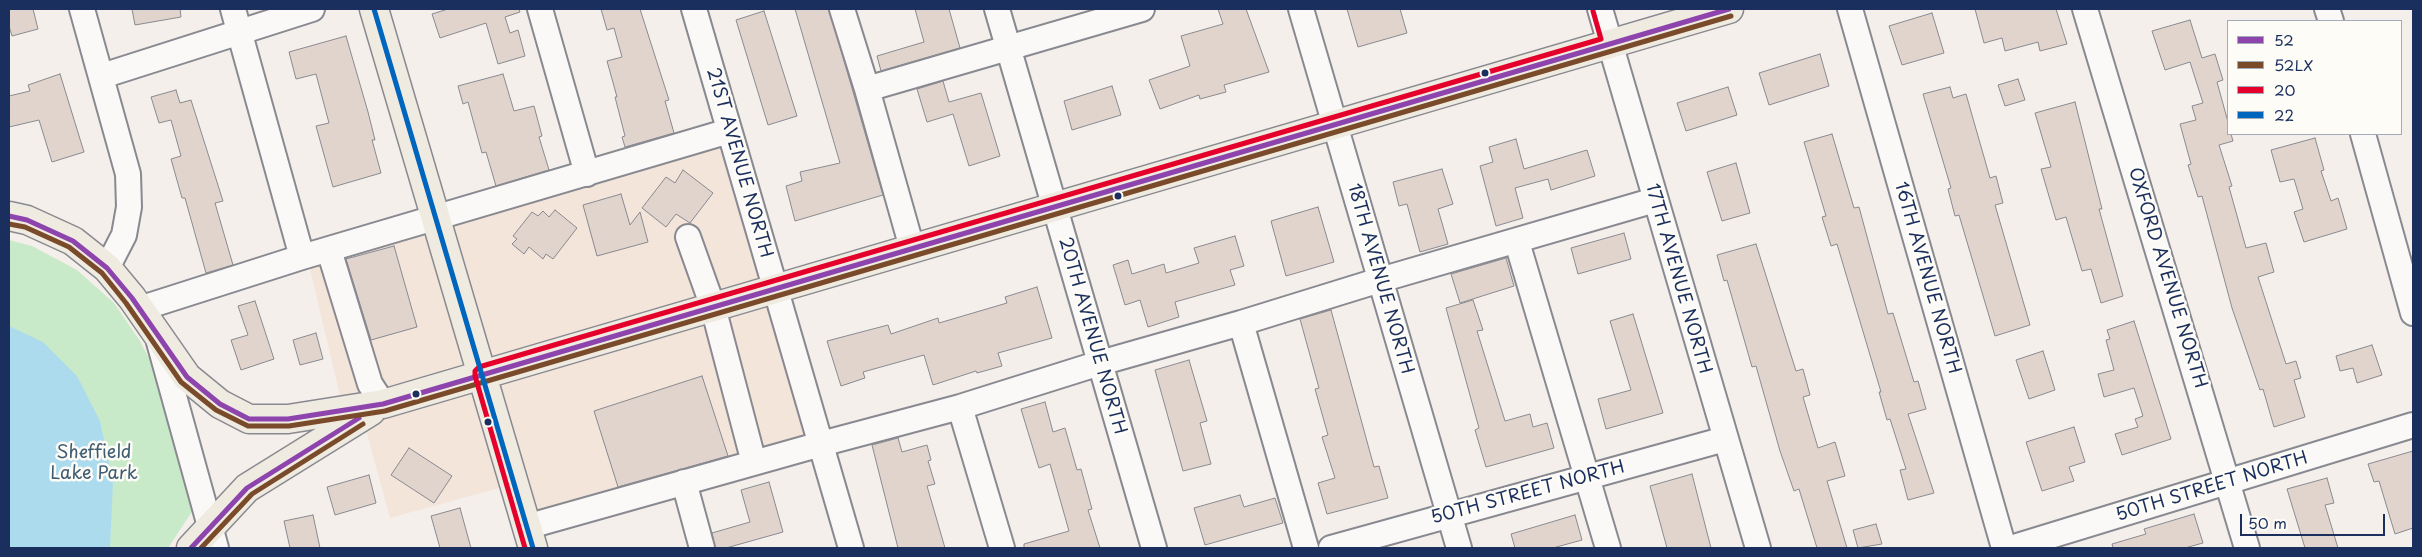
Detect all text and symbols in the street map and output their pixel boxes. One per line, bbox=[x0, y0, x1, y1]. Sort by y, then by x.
legend bbox=[2227, 20, 2402, 135]
text: 52 bbox=[2274, 28, 2294, 51]
text: 52LX bbox=[2274, 53, 2313, 76]
street label: 21ST AVENUE NORTH bbox=[701, 65, 777, 261]
unlabelled marker bbox=[1480, 68, 1490, 78]
text: 20 bbox=[2274, 78, 2295, 101]
text: 22 bbox=[2274, 103, 2294, 126]
street label: OXFORD AVENUE NORTH bbox=[2123, 165, 2211, 391]
street label: 16TH AVENUE NORTH bbox=[1889, 180, 1965, 376]
street label: 18TH AVENUE NORTH bbox=[1342, 181, 1418, 377]
street label: 17TH AVENUE NORTH bbox=[1641, 181, 1715, 377]
unlabelled marker bbox=[1113, 191, 1123, 201]
street label: 20TH AVENUE NORTH bbox=[1054, 235, 1130, 437]
unlabelled marker bbox=[411, 389, 421, 399]
unlabelled marker bbox=[483, 417, 493, 427]
park label: Sheffield Lake Park bbox=[50, 442, 138, 484]
street label: 50TH STREET NORTH bbox=[2113, 447, 2311, 527]
street label: 50TH STREET NORTH bbox=[1429, 457, 1627, 529]
scale bar bbox=[2242, 504, 2387, 536]
text: 50 m bbox=[2248, 511, 2287, 534]

